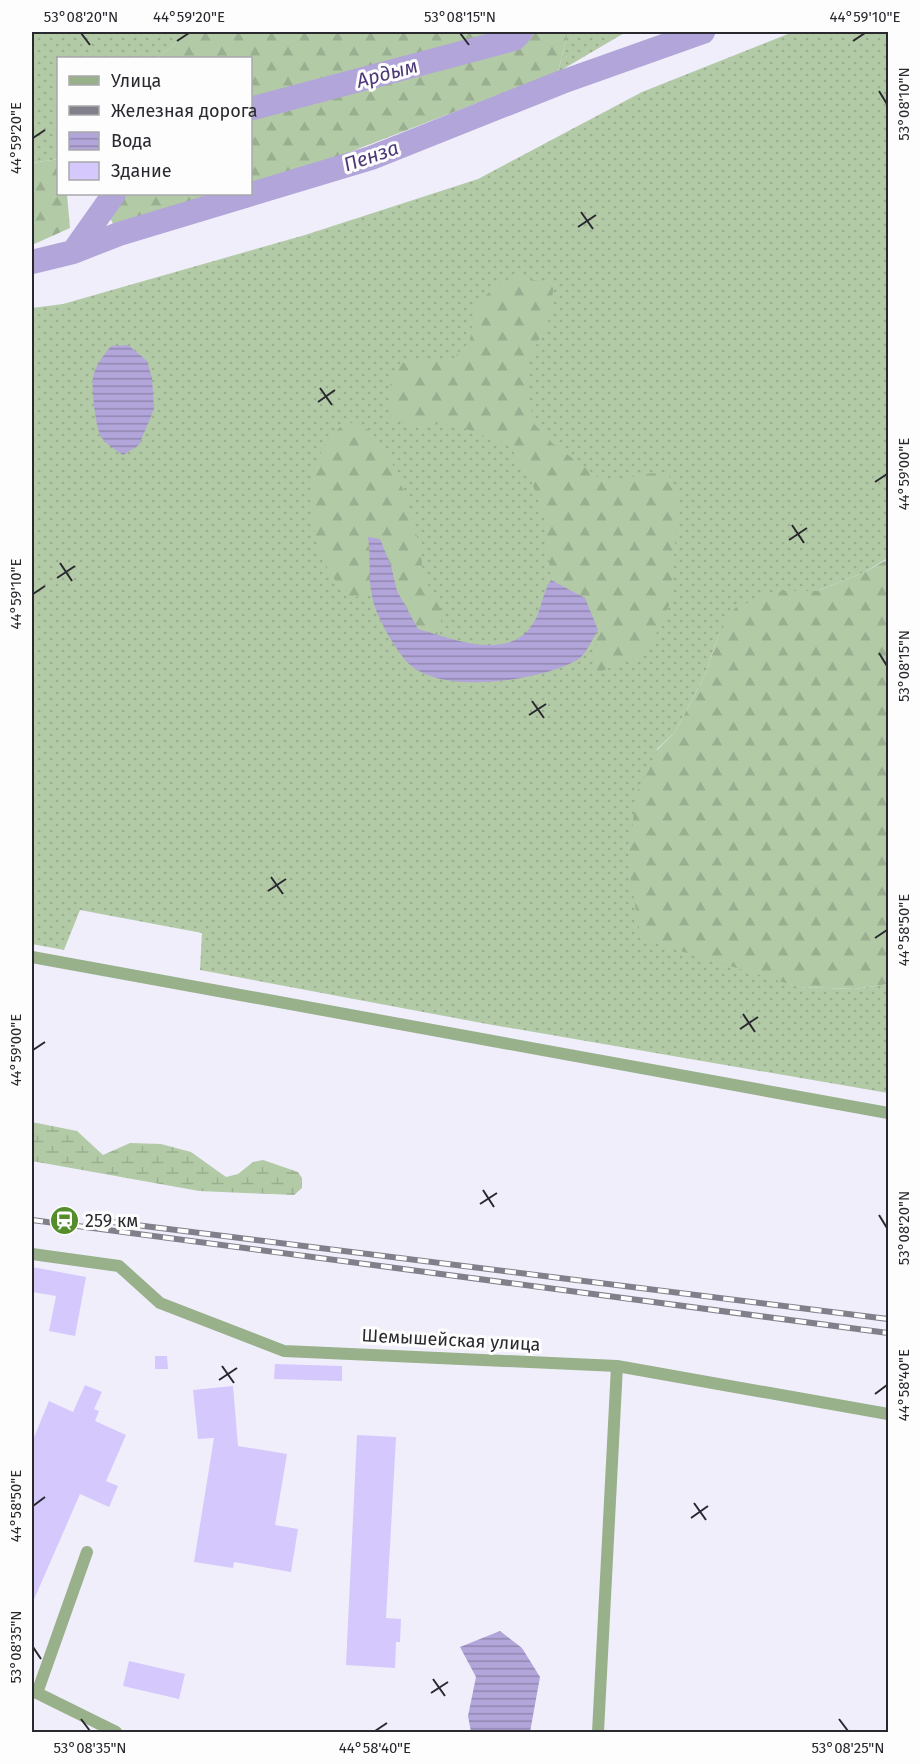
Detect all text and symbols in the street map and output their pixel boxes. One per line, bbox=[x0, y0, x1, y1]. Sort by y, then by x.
text: 53°08'20"N bbox=[44, 8, 118, 26]
text: 44°59'20"E bbox=[153, 8, 225, 26]
text: 53°08'15"N bbox=[424, 8, 496, 26]
text: 44°59'10"E bbox=[830, 8, 900, 26]
water label: Ардым bbox=[353, 53, 420, 93]
legend bbox=[57, 57, 252, 195]
text: 53°08'10"N bbox=[895, 67, 913, 141]
text: Улица bbox=[111, 70, 161, 92]
text: Железная дорога bbox=[111, 100, 258, 122]
text: 44°59'20"E bbox=[7, 102, 25, 174]
text: Вода bbox=[111, 130, 152, 152]
water label: Пенза bbox=[340, 135, 402, 177]
text: Здание bbox=[111, 160, 172, 182]
text: 44°59'00"E bbox=[895, 438, 913, 510]
text: 44°59'10"E bbox=[7, 559, 25, 629]
text: 53°08'15"N bbox=[895, 630, 913, 702]
text: 44°58'50"E bbox=[895, 894, 913, 966]
text: 44°59'00"E bbox=[7, 1014, 25, 1086]
text: 53°08'20"N bbox=[895, 1191, 913, 1265]
station icon: 259 км bbox=[48, 1205, 80, 1237]
place label: 259 км bbox=[85, 1210, 138, 1232]
street label: Шемышейская улица bbox=[361, 1324, 541, 1356]
text: 44°58'40"E bbox=[895, 1349, 913, 1421]
text: 44°58'50"E bbox=[7, 1470, 25, 1542]
text: 53°08'35"N bbox=[7, 1610, 25, 1684]
text: 53°08'35"N bbox=[53, 1739, 127, 1757]
text: 44°58'40"E bbox=[339, 1739, 411, 1757]
text: 53°08'25"N bbox=[811, 1739, 885, 1757]

